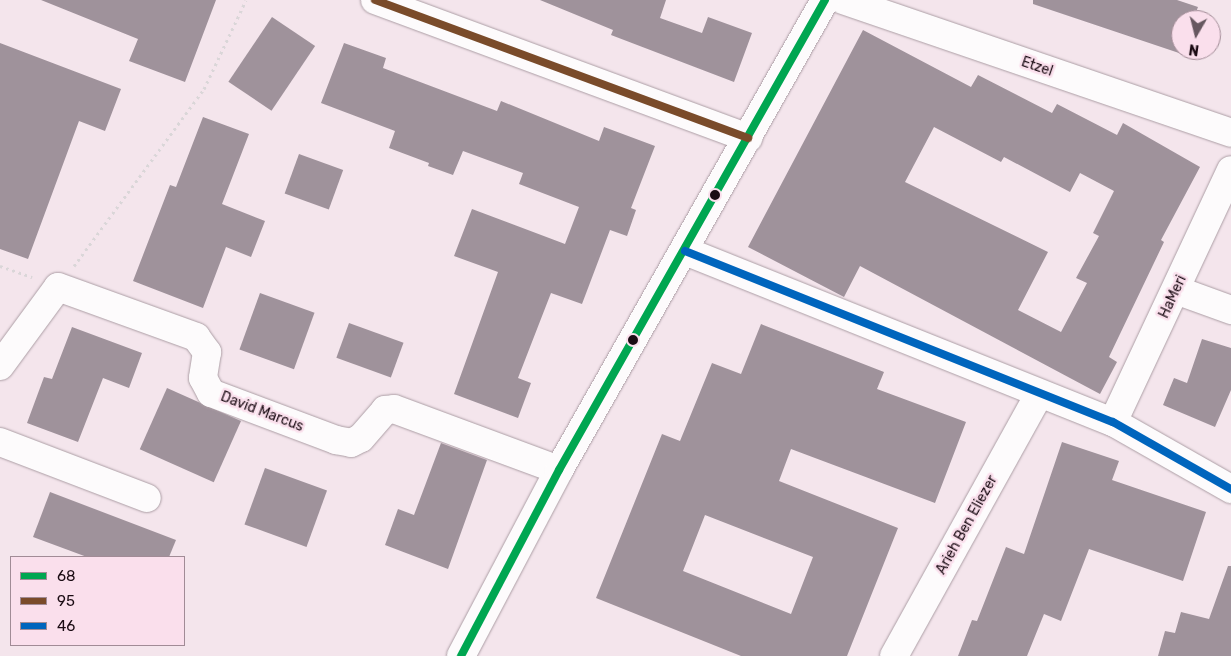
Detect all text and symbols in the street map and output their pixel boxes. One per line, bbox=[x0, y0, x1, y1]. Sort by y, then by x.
north arrow bbox=[1171, 10, 1221, 60]
text: N bbox=[1188, 40, 1200, 58]
street label: Etzel bbox=[1019, 54, 1055, 80]
unlabelled marker bbox=[710, 190, 720, 200]
street label: HaMeri bbox=[1156, 273, 1190, 321]
unlabelled marker bbox=[628, 335, 638, 345]
street label: David Marcus bbox=[218, 388, 306, 436]
street label: Arieh Ben Eliezer bbox=[933, 473, 1001, 577]
legend bbox=[10, 556, 185, 646]
text: 68 bbox=[57, 567, 76, 585]
text: 95 bbox=[57, 592, 75, 610]
text: 46 bbox=[57, 617, 75, 635]

